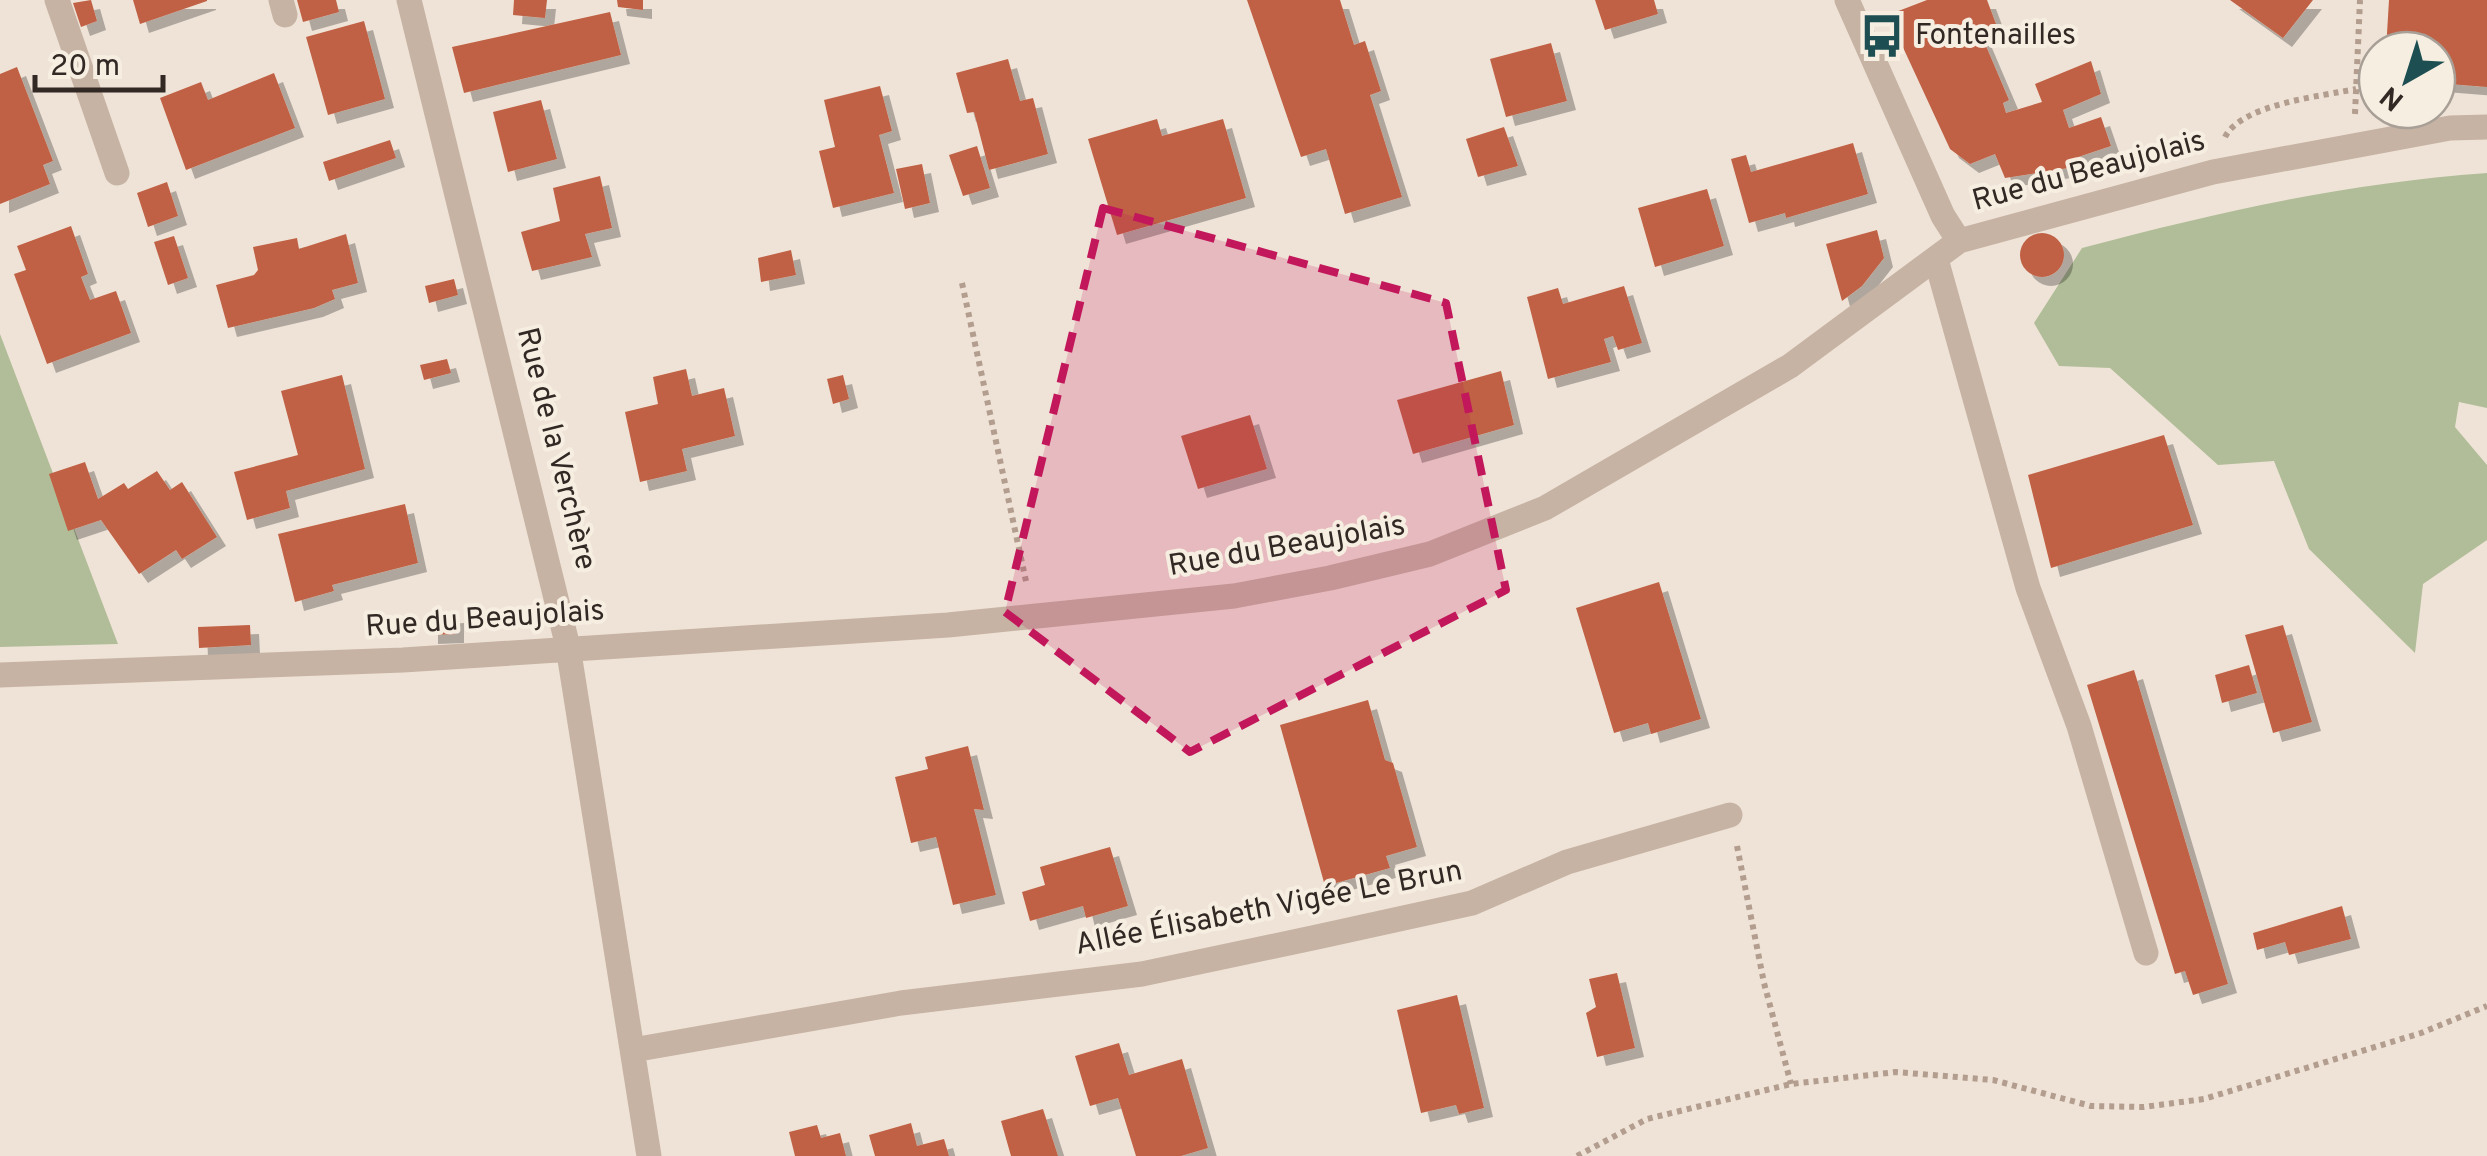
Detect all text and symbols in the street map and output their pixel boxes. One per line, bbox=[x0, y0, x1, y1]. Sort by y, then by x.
bus stop icon: Fontenailles bbox=[1858, 12, 1906, 60]
place label: Fontenailles bbox=[1915, 18, 2076, 55]
scale bar bbox=[35, 30, 162, 92]
north arrow bbox=[2357, 30, 2457, 130]
text: 20 m bbox=[50, 49, 120, 86]
text: N bbox=[2374, 77, 2412, 117]
street label: Rue du Beaujolais bbox=[1968, 123, 2210, 221]
street label: Rue de la Verchère bbox=[507, 324, 603, 574]
street label: Rue du Beaujolais bbox=[1166, 508, 1408, 586]
street label: Rue du Beaujolais bbox=[364, 593, 606, 647]
street label: Allée Élisabeth Vigée Le Brun bbox=[1072, 851, 1466, 965]

